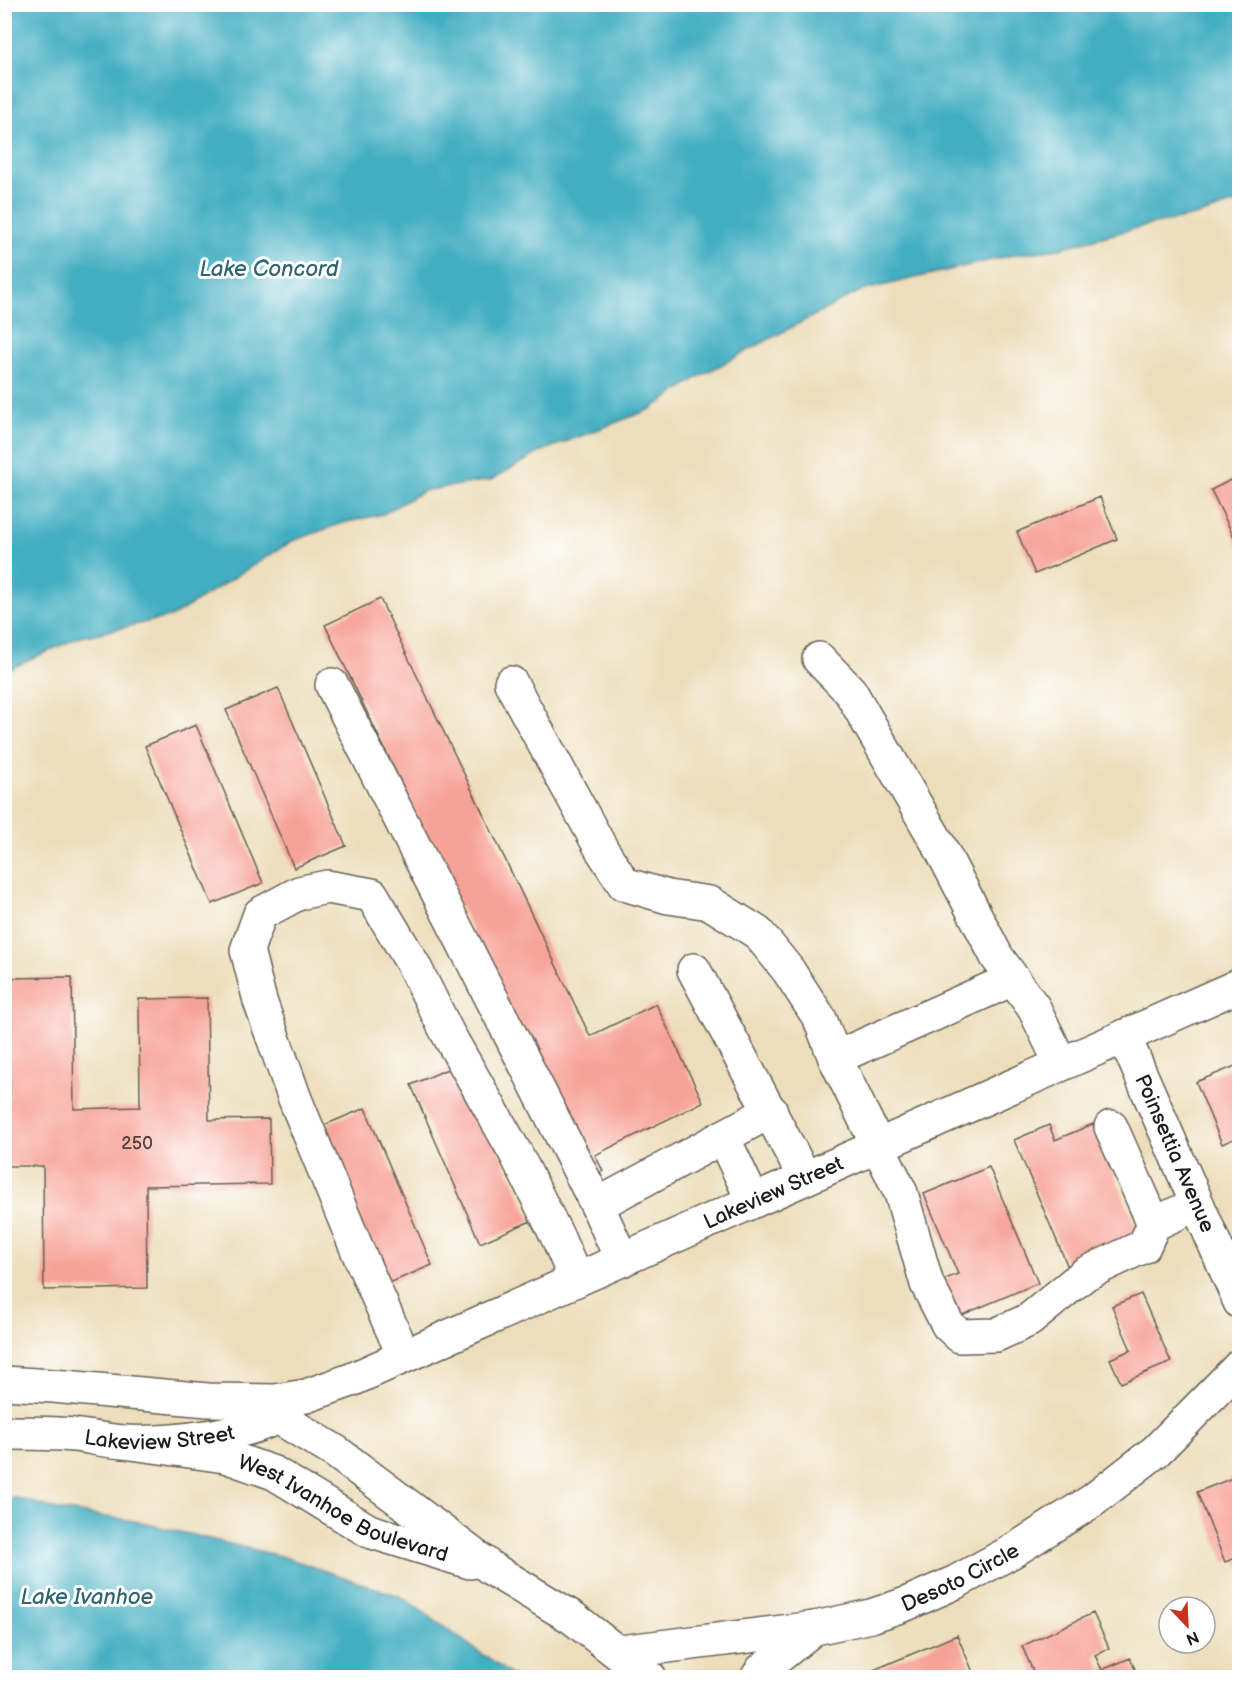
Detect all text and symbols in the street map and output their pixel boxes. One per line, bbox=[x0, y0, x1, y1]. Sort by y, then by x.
water label: Lake Concord bbox=[200, 256, 339, 283]
street label: Poinsettia Avenue bbox=[1130, 1070, 1221, 1236]
house number: 250 bbox=[121, 1133, 153, 1154]
street label: Lakeview Street bbox=[700, 1150, 847, 1234]
street label: Lakeview Street bbox=[83, 1419, 237, 1455]
street label: West Ivanhoe Boulevard bbox=[235, 1449, 451, 1567]
street label: Desoto Circle bbox=[897, 1538, 1024, 1617]
water label: Lake Ivanhoe bbox=[21, 1584, 154, 1611]
north arrow bbox=[1157, 1595, 1217, 1655]
text: N bbox=[1183, 1626, 1202, 1649]

